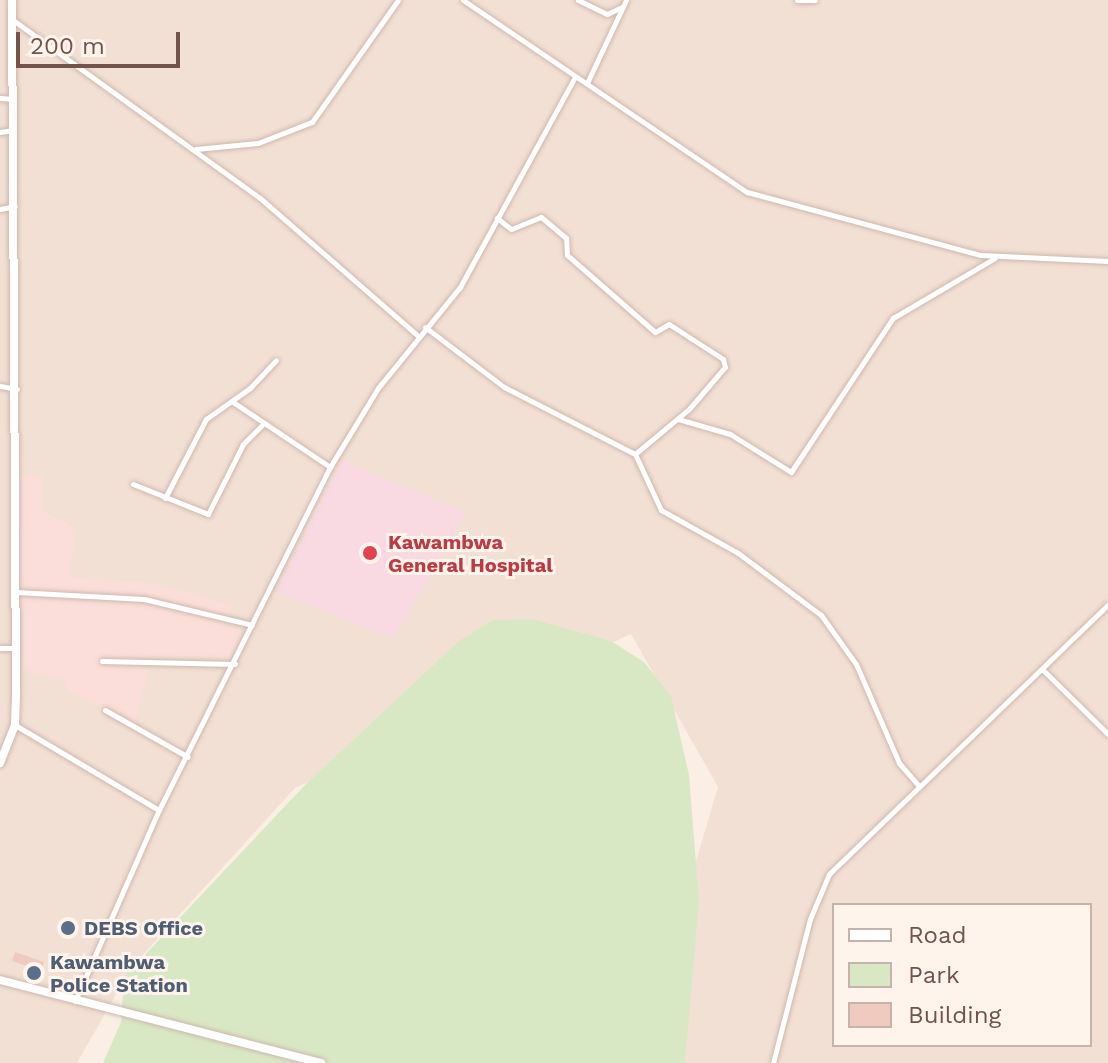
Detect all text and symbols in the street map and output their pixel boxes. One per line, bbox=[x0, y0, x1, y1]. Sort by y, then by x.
scale bar bbox=[20, 16, 184, 66]
text: 200 m bbox=[30, 32, 105, 60]
place label: Kawambwa General Hospital bbox=[388, 530, 553, 577]
marker: Kawambwa General Hospital bbox=[359, 542, 381, 564]
legend bbox=[832, 903, 1092, 1047]
place label: DEBS Office bbox=[84, 916, 203, 940]
marker: DEBS Office bbox=[59, 919, 77, 937]
text: Road bbox=[908, 921, 967, 949]
place label: Kawambwa Police Station bbox=[50, 950, 188, 997]
text: Park bbox=[908, 961, 960, 989]
marker: Kawambwa Police Station bbox=[25, 964, 43, 982]
text: Building bbox=[908, 1001, 1001, 1029]

